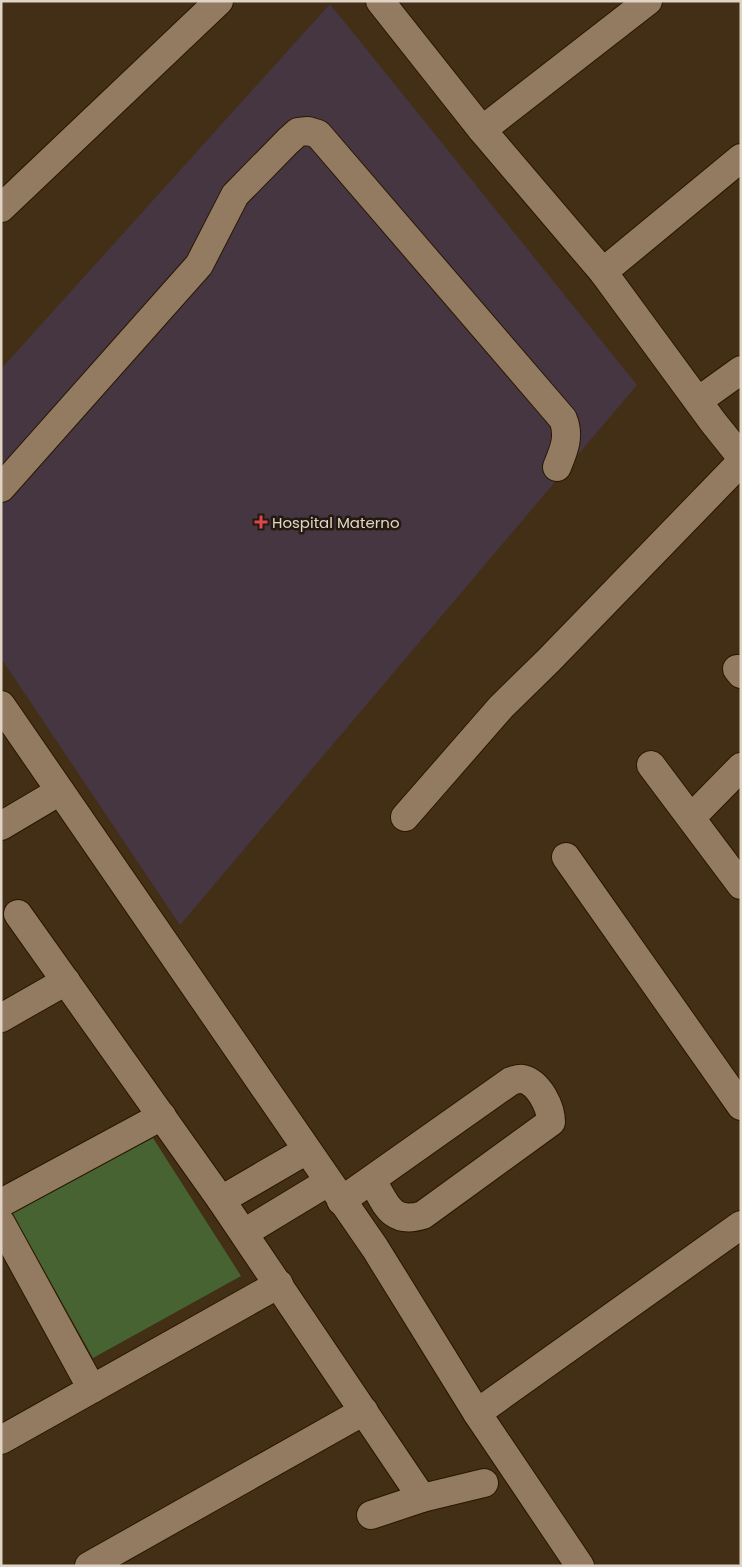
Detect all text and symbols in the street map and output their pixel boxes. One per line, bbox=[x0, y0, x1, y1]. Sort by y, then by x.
place label: Hospital Materno bbox=[272, 512, 400, 533]
marker: Hospital Materno bbox=[254, 515, 268, 529]

